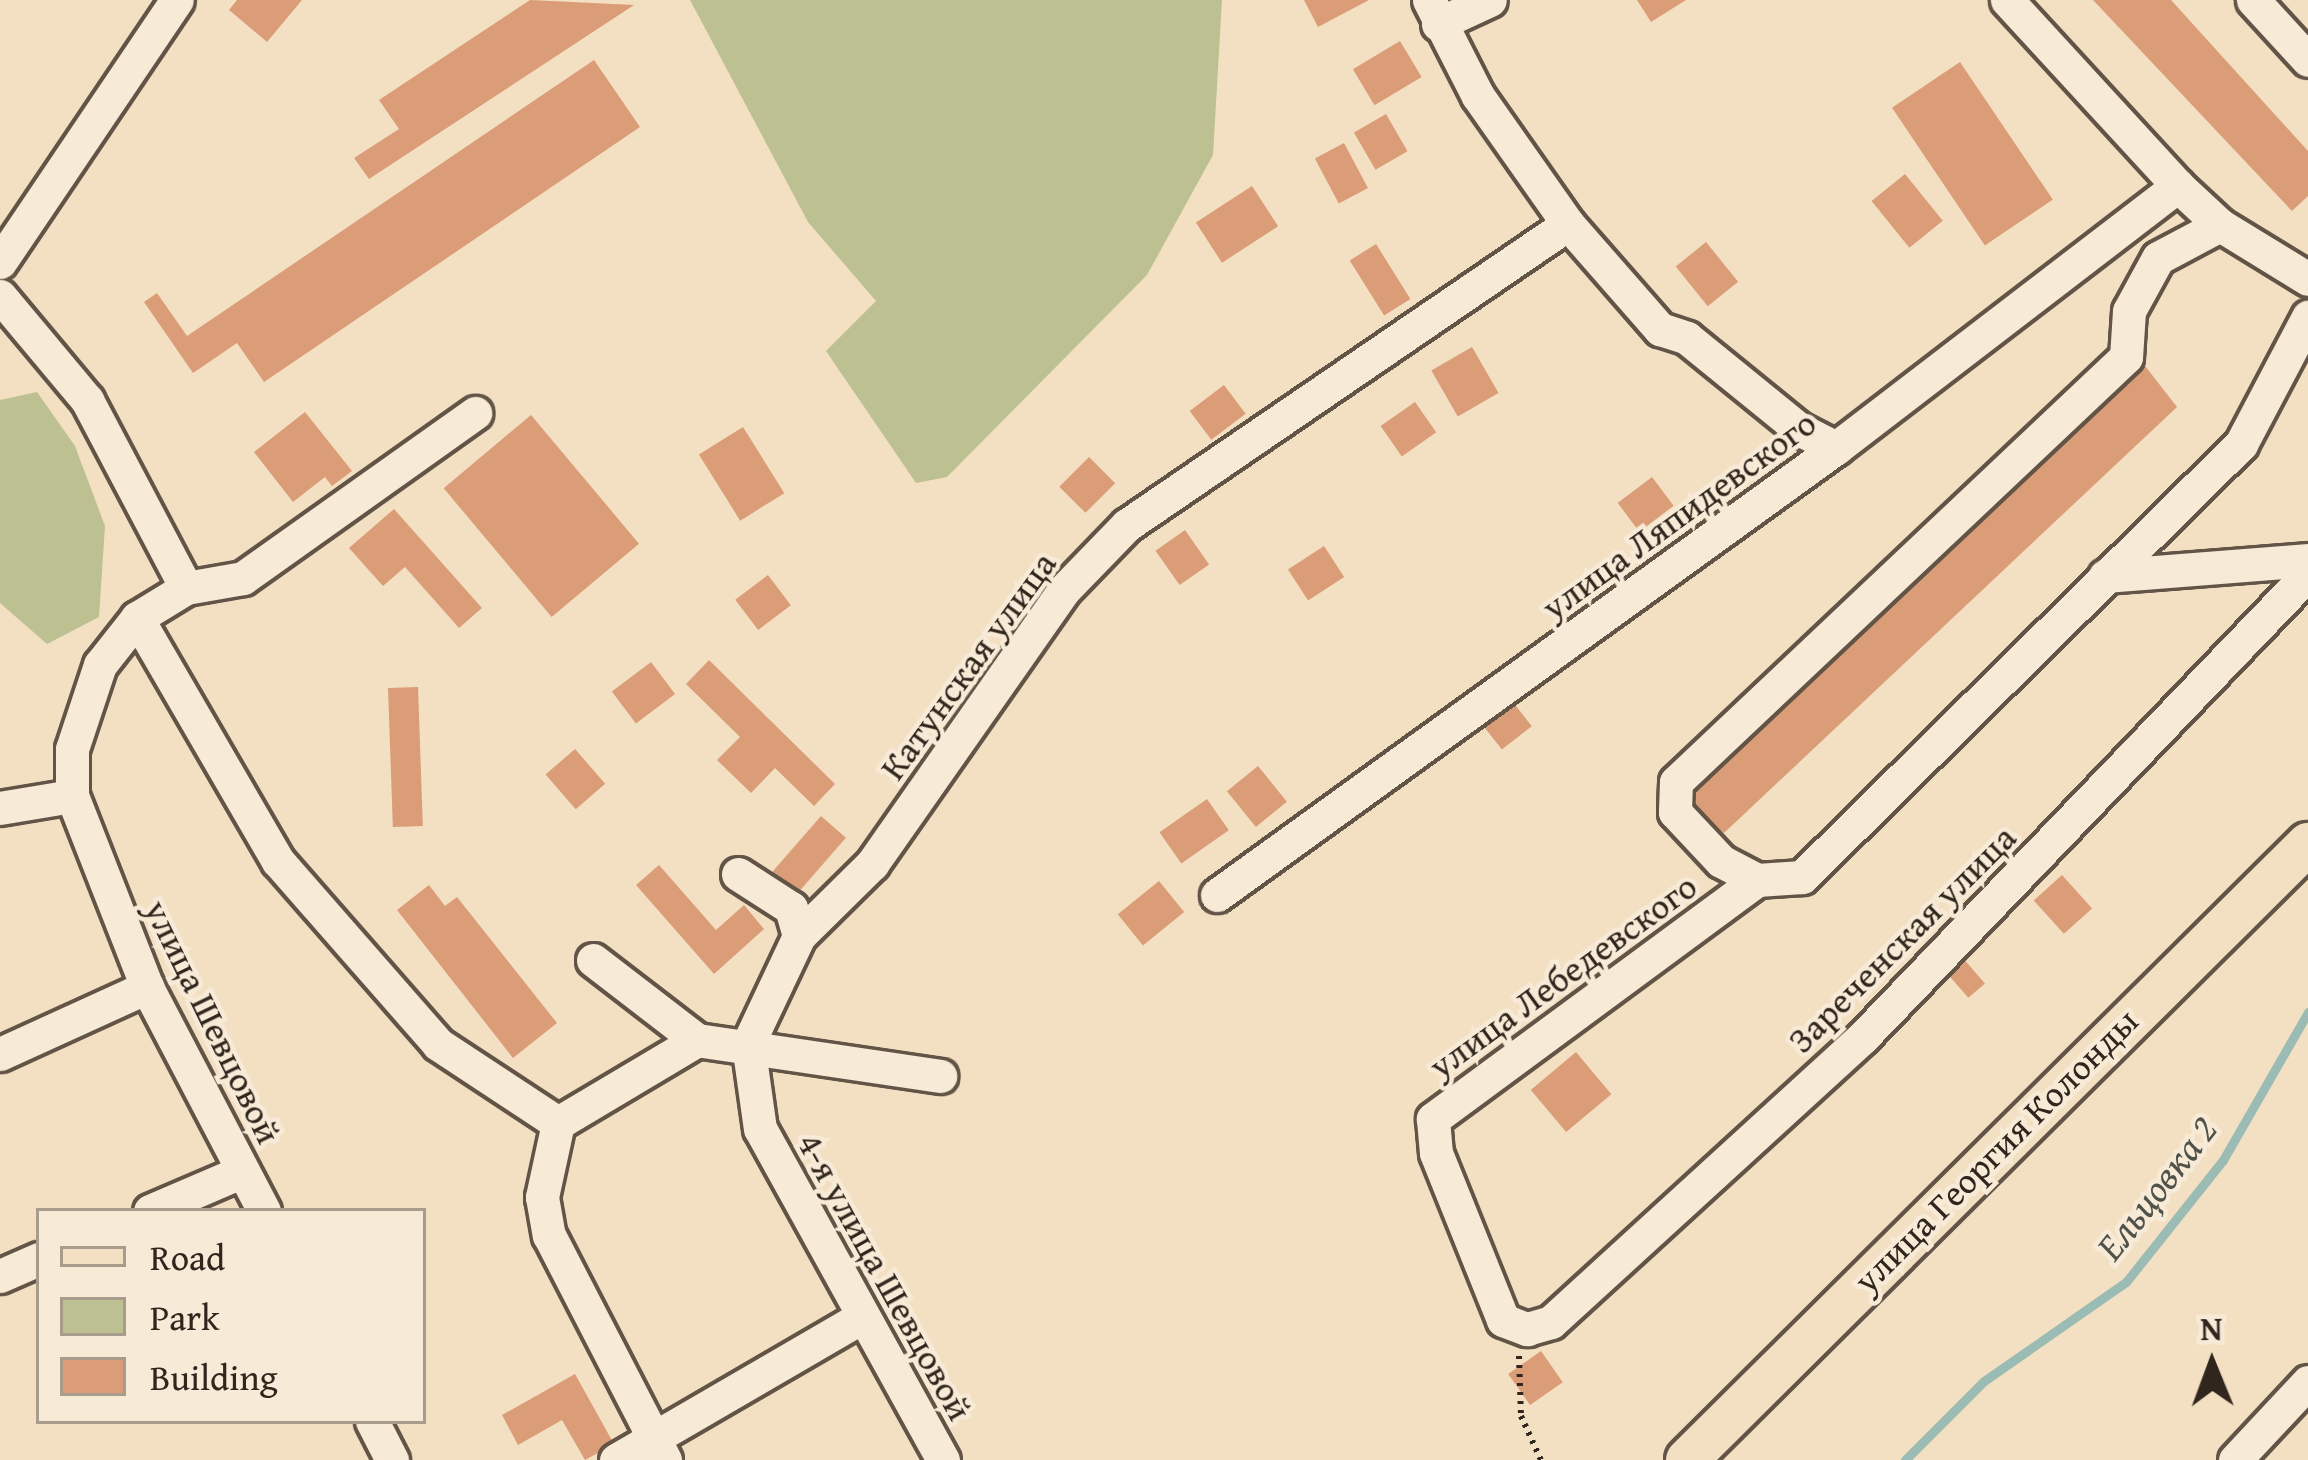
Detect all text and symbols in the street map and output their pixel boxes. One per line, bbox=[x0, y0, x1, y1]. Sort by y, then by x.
street label: улица Ляпидевского bbox=[1532, 400, 1824, 628]
street label: Катунская улица bbox=[870, 543, 1064, 787]
street label: Зареченская улица bbox=[1778, 815, 2024, 1061]
street label: улица Лебедевского bbox=[1419, 863, 1705, 1087]
street label: улица Шевцовой bbox=[136, 892, 292, 1150]
street label: улица Георгия Колонды bbox=[1844, 999, 2146, 1301]
water label: Ельцовка 2 bbox=[2086, 1107, 2226, 1269]
street label: 4-я улица Шевцовой bbox=[789, 1125, 983, 1427]
legend bbox=[36, 1208, 426, 1424]
text: Road bbox=[150, 1230, 225, 1283]
text: Park bbox=[150, 1290, 220, 1343]
north arrow bbox=[2152, 1304, 2272, 1424]
text: N bbox=[2200, 1304, 2223, 1352]
text: Building bbox=[150, 1350, 278, 1403]

